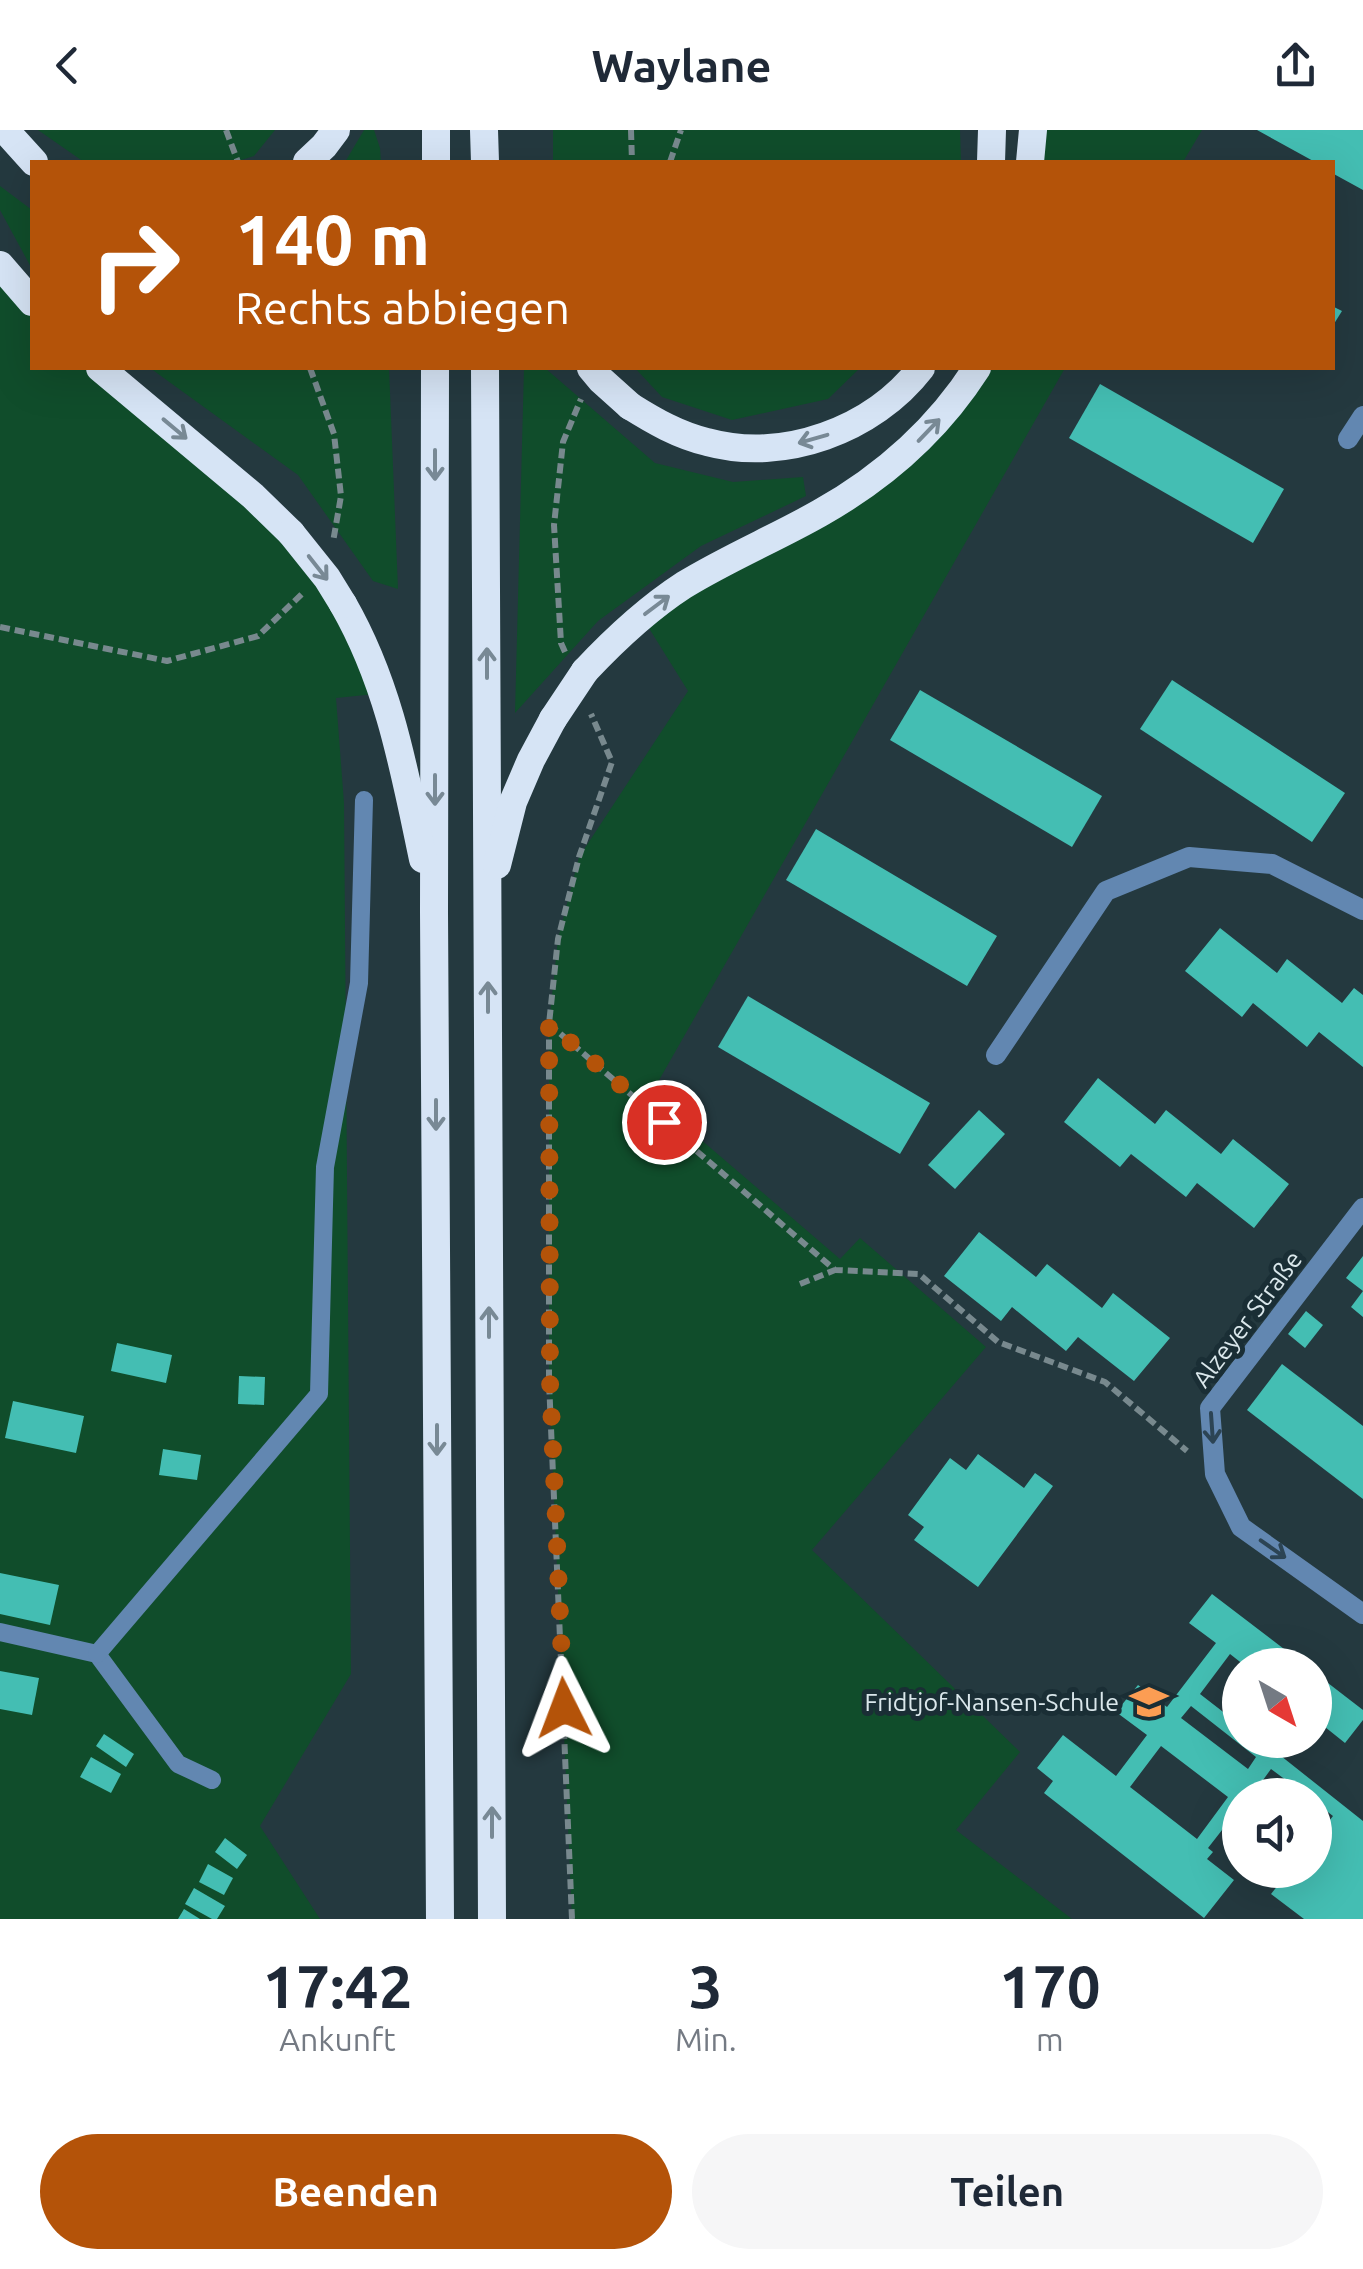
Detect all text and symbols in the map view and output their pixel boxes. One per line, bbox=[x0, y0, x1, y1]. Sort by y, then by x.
icon: back bbox=[40, 38, 95, 93]
icon: share bbox=[1268, 38, 1323, 93]
text: Waylane bbox=[592, 40, 771, 91]
icon: right bbox=[70, 200, 200, 330]
text: 140 m bbox=[235, 200, 430, 278]
text: Rechts abbiegen bbox=[235, 282, 570, 333]
one-way arrow bbox=[161, 418, 187, 440]
one-way arrow bbox=[917, 418, 940, 443]
one-way arrow bbox=[798, 431, 829, 449]
one-way arrow bbox=[426, 448, 444, 480]
one-way arrow bbox=[308, 554, 329, 581]
one-way arrow bbox=[643, 595, 670, 616]
one-way arrow bbox=[477, 648, 496, 680]
one-way arrow bbox=[426, 772, 444, 805]
one-way arrow bbox=[478, 981, 498, 1014]
pin bbox=[622, 1080, 707, 1165]
icon: arrive bbox=[637, 1095, 692, 1150]
one-way arrow bbox=[426, 1098, 445, 1130]
street label: Alzeyer Straße bbox=[1187, 1245, 1307, 1393]
one-way arrow bbox=[480, 1306, 498, 1338]
one-way arrow bbox=[1202, 1412, 1221, 1444]
one-way arrow bbox=[428, 1422, 446, 1455]
one-way arrow bbox=[1258, 1538, 1286, 1559]
north arrow bbox=[1222, 1648, 1332, 1758]
map controls bbox=[1222, 1648, 1332, 1888]
position arrow bbox=[512, 1656, 616, 1760]
school or university icon: Fridtjof-Nansen-Schule bbox=[1128, 1681, 1170, 1723]
place label: Fridtjof-Nansen-Schule bbox=[865, 1688, 1119, 1716]
button: sound bbox=[1222, 1778, 1332, 1888]
one-way arrow bbox=[482, 1806, 502, 1838]
text: 17:42 bbox=[262, 1952, 413, 2019]
text: 3 bbox=[689, 1952, 723, 2019]
text: 170 bbox=[999, 1952, 1101, 2019]
text: Ankunft bbox=[279, 2021, 396, 2057]
text: Min. bbox=[675, 2021, 737, 2057]
text: m bbox=[1036, 2021, 1064, 2057]
button: Beenden bbox=[40, 2134, 672, 2249]
button: Teilen bbox=[692, 2134, 1323, 2249]

